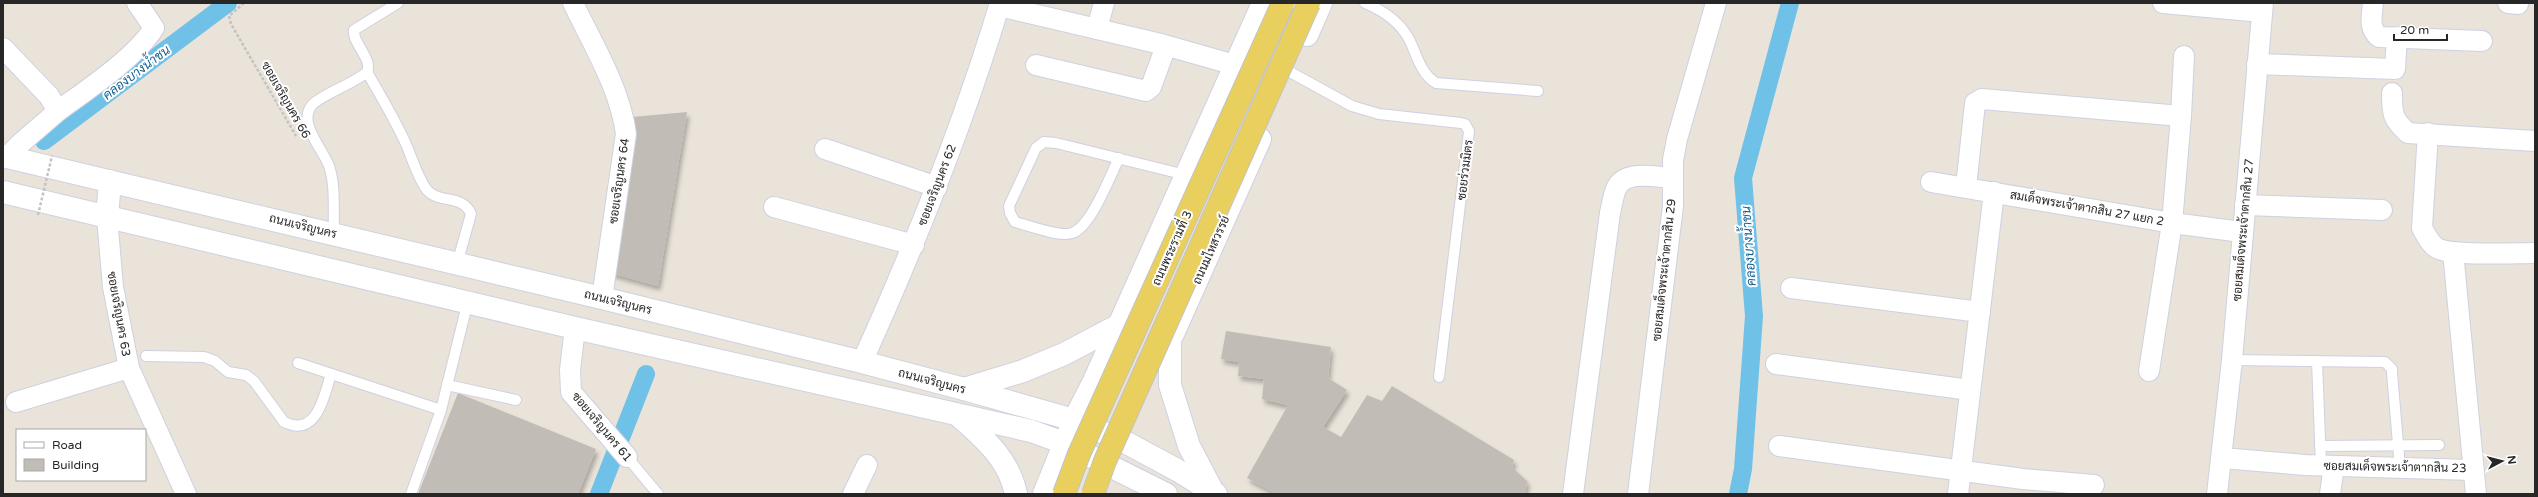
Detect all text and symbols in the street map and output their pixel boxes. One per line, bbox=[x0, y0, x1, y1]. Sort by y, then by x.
scale bar bbox=[2394, 16, 2447, 42]
text: 20 m bbox=[2400, 23, 2429, 37]
water label: คลองบางน้ำชน bbox=[97, 38, 174, 103]
street label: ซอยเจริญนคร 66 bbox=[258, 59, 314, 141]
street label: ซอยเจริญนคร 64 bbox=[606, 137, 632, 225]
street label: ซอยร่วมมิตร bbox=[1454, 139, 1476, 201]
street label: ซอยเจริญนคร 62 bbox=[915, 142, 959, 228]
street label: ซอยสมเด็จพระเจ้าตากสิน 27 bbox=[2228, 158, 2256, 302]
street label: สมเด็จพระเจ้าตากสิน 27 แยก 2 bbox=[2009, 186, 2165, 228]
street label: ซอยสมเด็จพระเจ้าตากสิน 29 bbox=[1648, 198, 1678, 342]
water label: คลองบางน้ำชน bbox=[1733, 205, 1760, 287]
street label: ถนนพระรามที่ 3 bbox=[1146, 207, 1195, 288]
street label: ถนนเจริญนคร bbox=[268, 211, 338, 241]
street label: ถนนมไหสวรรย์ bbox=[1189, 213, 1232, 286]
street label: ซอยเจริญนคร 63 bbox=[105, 270, 133, 358]
street label: ถนนเจริญนคร bbox=[583, 287, 653, 317]
street label: ถนนเจริญนคร bbox=[897, 365, 967, 397]
street label: ซอยเจริญนคร 61 bbox=[569, 389, 635, 465]
legend bbox=[16, 429, 146, 481]
text: Road bbox=[52, 438, 82, 452]
north arrow bbox=[2482, 441, 2522, 481]
text: N bbox=[2504, 455, 2518, 465]
street label: ซอยสมเด็จพระเจ้าตากสิน 23 bbox=[2323, 457, 2467, 475]
text: Building bbox=[52, 458, 99, 472]

